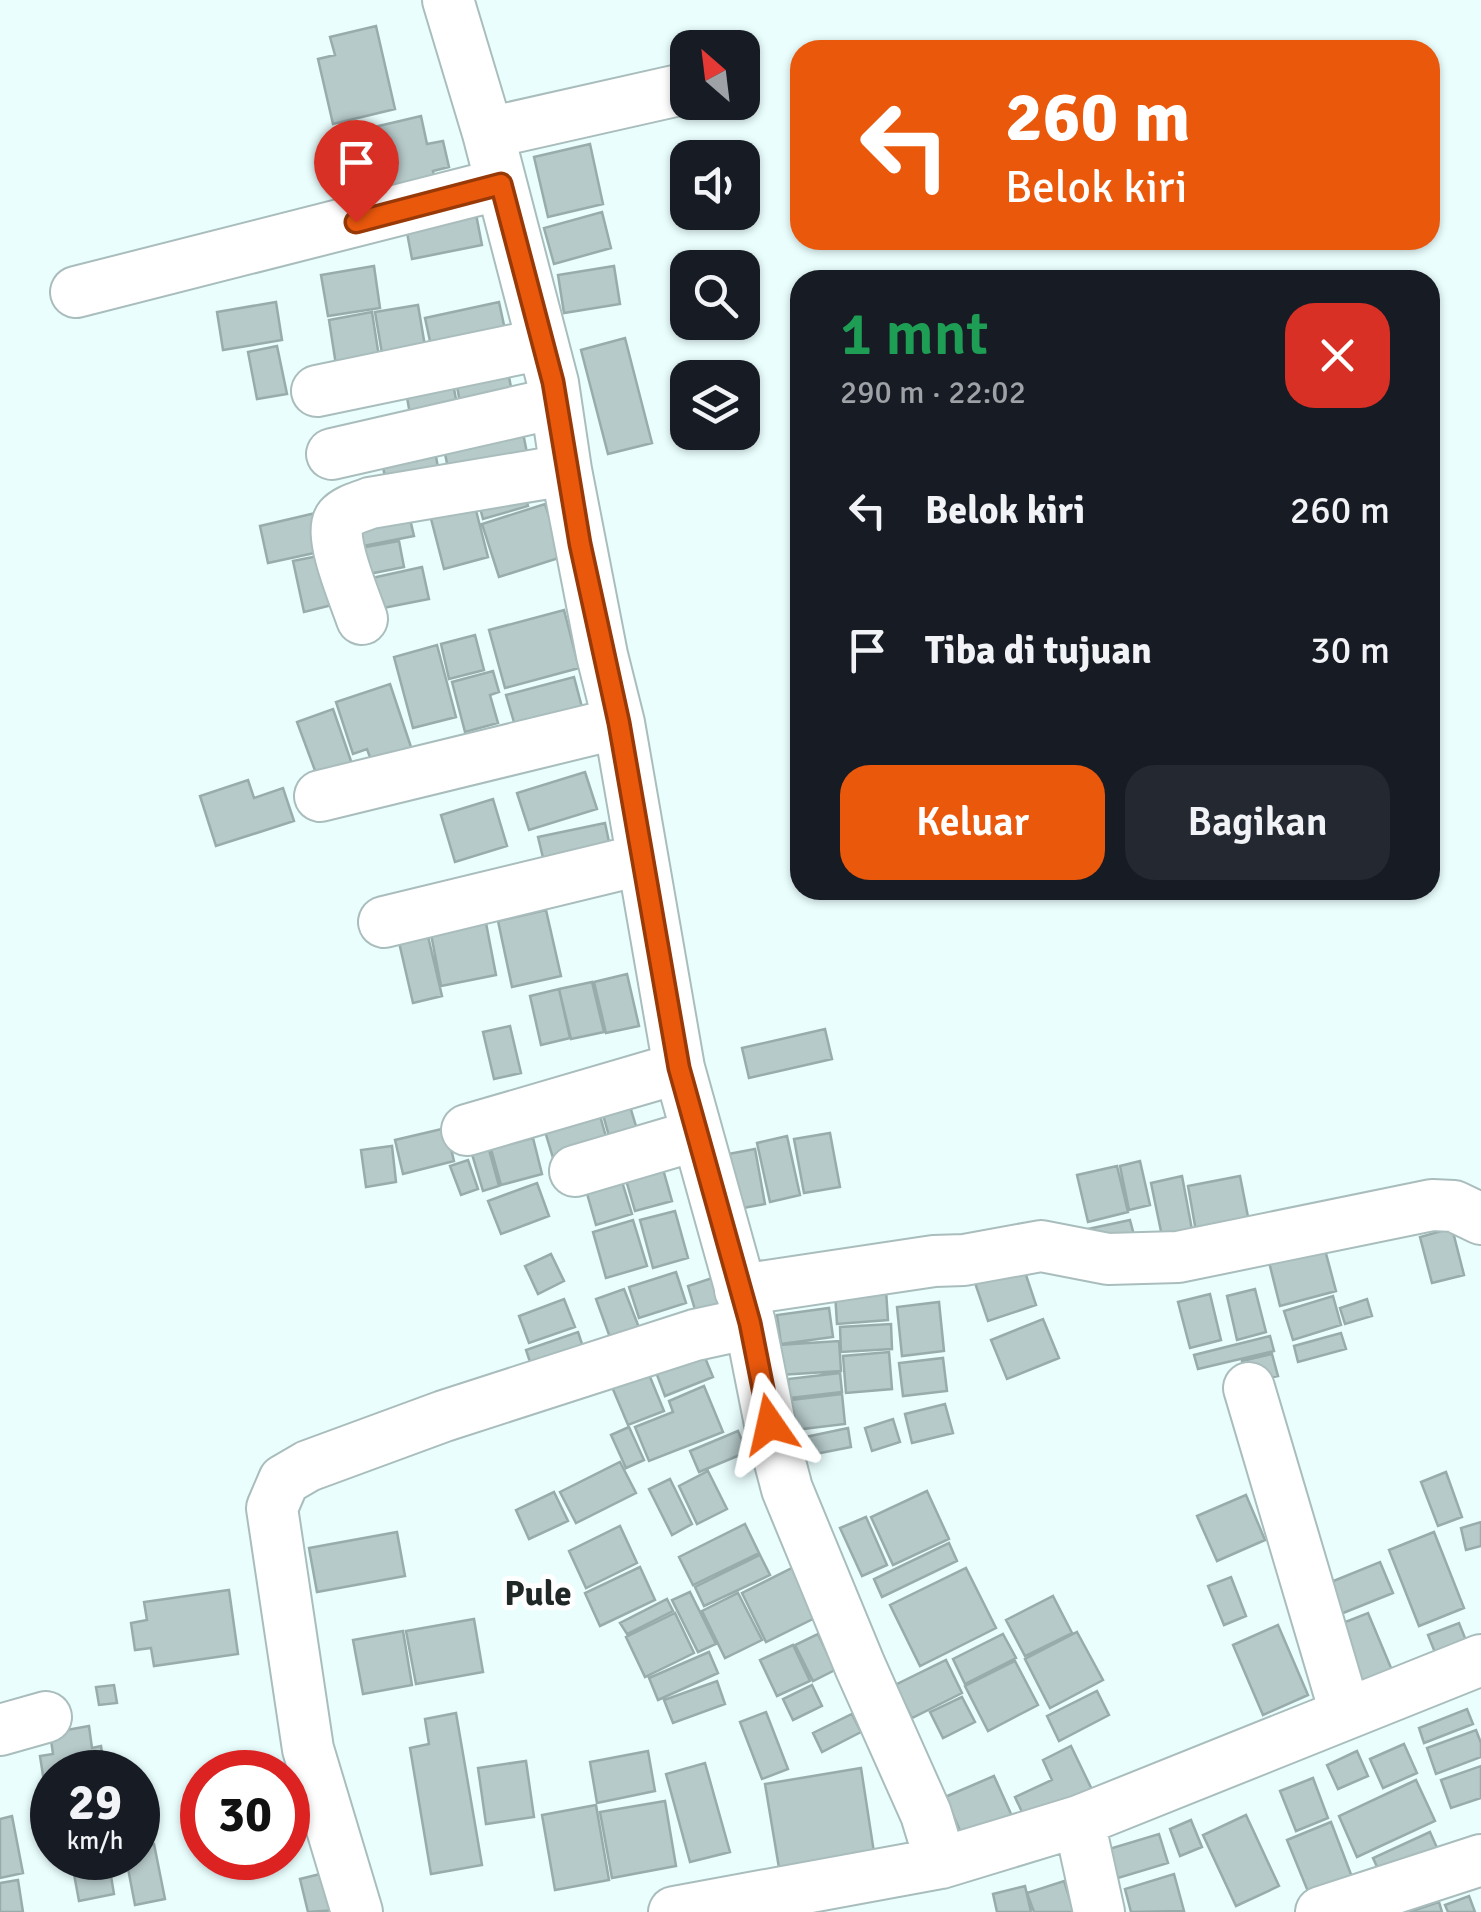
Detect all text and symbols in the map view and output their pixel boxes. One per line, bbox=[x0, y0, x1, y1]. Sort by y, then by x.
north arrow bbox=[670, 30, 760, 120]
map controls bbox=[670, 30, 760, 450]
text: 260 m bbox=[1005, 74, 1190, 160]
icon: left bbox=[840, 80, 970, 210]
pin bbox=[314, 120, 399, 223]
icon: arrive bbox=[329, 135, 384, 190]
button: sound bbox=[670, 140, 760, 230]
text: Belok kiri bbox=[1005, 160, 1187, 215]
button: search bbox=[670, 250, 760, 340]
text: 1 mnt bbox=[840, 298, 988, 372]
button: close bbox=[1285, 303, 1390, 408]
button: layers bbox=[670, 360, 760, 450]
text: 290 m · 22:02 bbox=[840, 373, 1026, 412]
icon: left bbox=[840, 483, 895, 538]
text: Belok kiri bbox=[925, 487, 1085, 534]
text: 260 m bbox=[1290, 487, 1390, 534]
icon: arrive bbox=[840, 623, 895, 678]
text: Tiba di tujuan bbox=[925, 627, 1152, 674]
text: 30 m bbox=[1310, 627, 1390, 674]
button: Keluar bbox=[840, 765, 1105, 880]
button: Bagikan bbox=[1125, 765, 1390, 880]
position arrow bbox=[718, 1372, 822, 1476]
district label: Pule bbox=[504, 1572, 572, 1615]
speed limit sign: 30 bbox=[180, 1750, 310, 1880]
text: 29 bbox=[68, 1772, 122, 1834]
text: km/h bbox=[67, 1825, 123, 1856]

